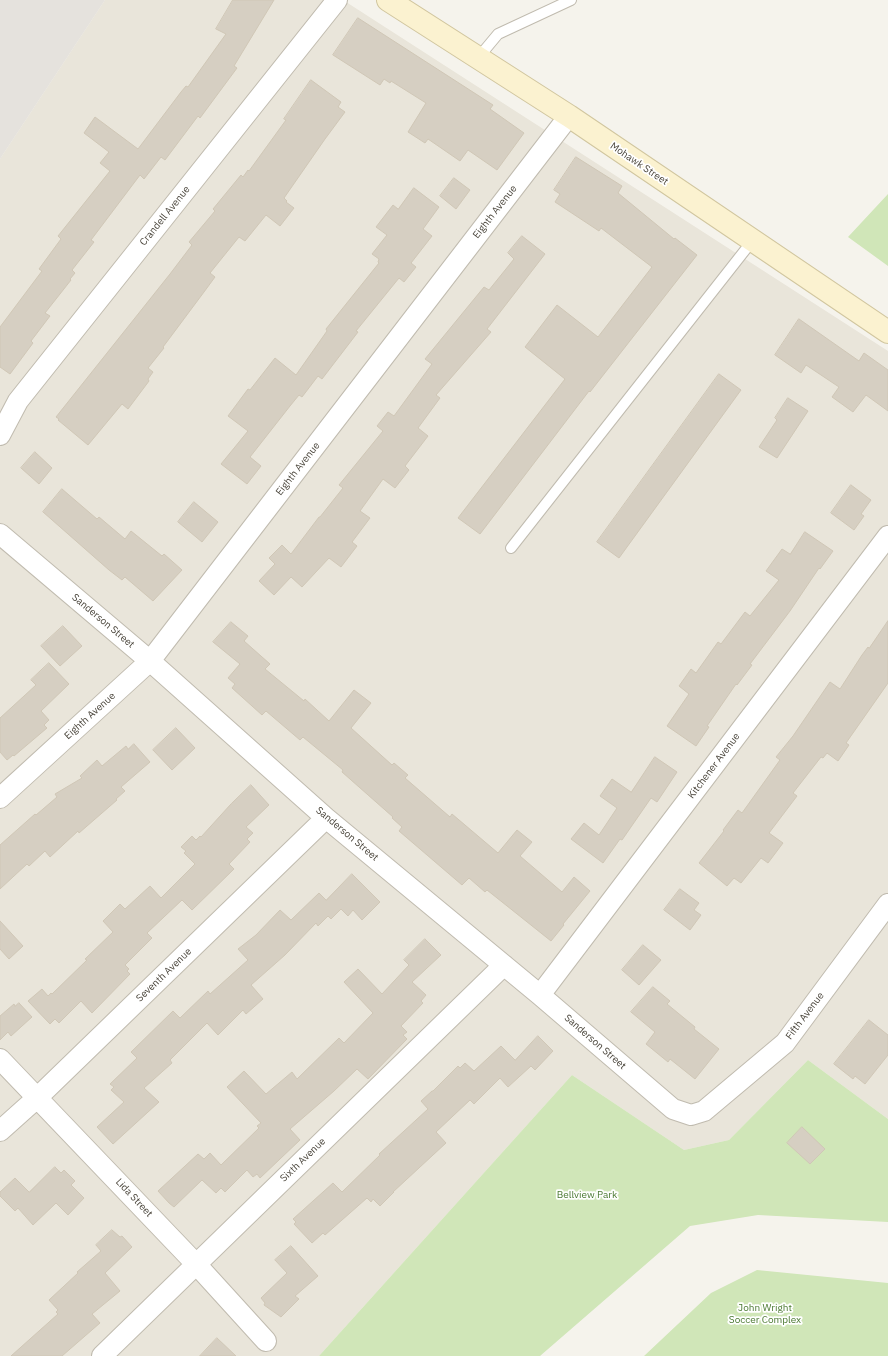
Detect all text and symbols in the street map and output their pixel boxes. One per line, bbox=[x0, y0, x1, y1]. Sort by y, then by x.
street label: Mohawk Street bbox=[608, 140, 670, 188]
street label: Eighth Avenue bbox=[470, 183, 520, 241]
street label: Crandell Avenue bbox=[137, 184, 193, 248]
street label: Eighth Avenue bbox=[273, 440, 323, 498]
street label: Sanderson Street bbox=[69, 591, 137, 651]
street label: Eighth Avenue bbox=[62, 690, 118, 742]
street label: Kitchener Avenue bbox=[685, 731, 743, 801]
street label: Sanderson Street bbox=[313, 804, 381, 864]
street label: Seventh Avenue bbox=[134, 946, 194, 1004]
street label: Fifth Avenue bbox=[783, 990, 827, 1042]
street label: Sanderson Street bbox=[562, 1012, 628, 1072]
street label: Sixth Avenue bbox=[278, 1135, 328, 1185]
street label: Lida Street bbox=[113, 1176, 155, 1220]
park label: Bellview Park bbox=[557, 1189, 617, 1201]
park label: John Wright Soccer Complex bbox=[729, 1302, 801, 1326]

